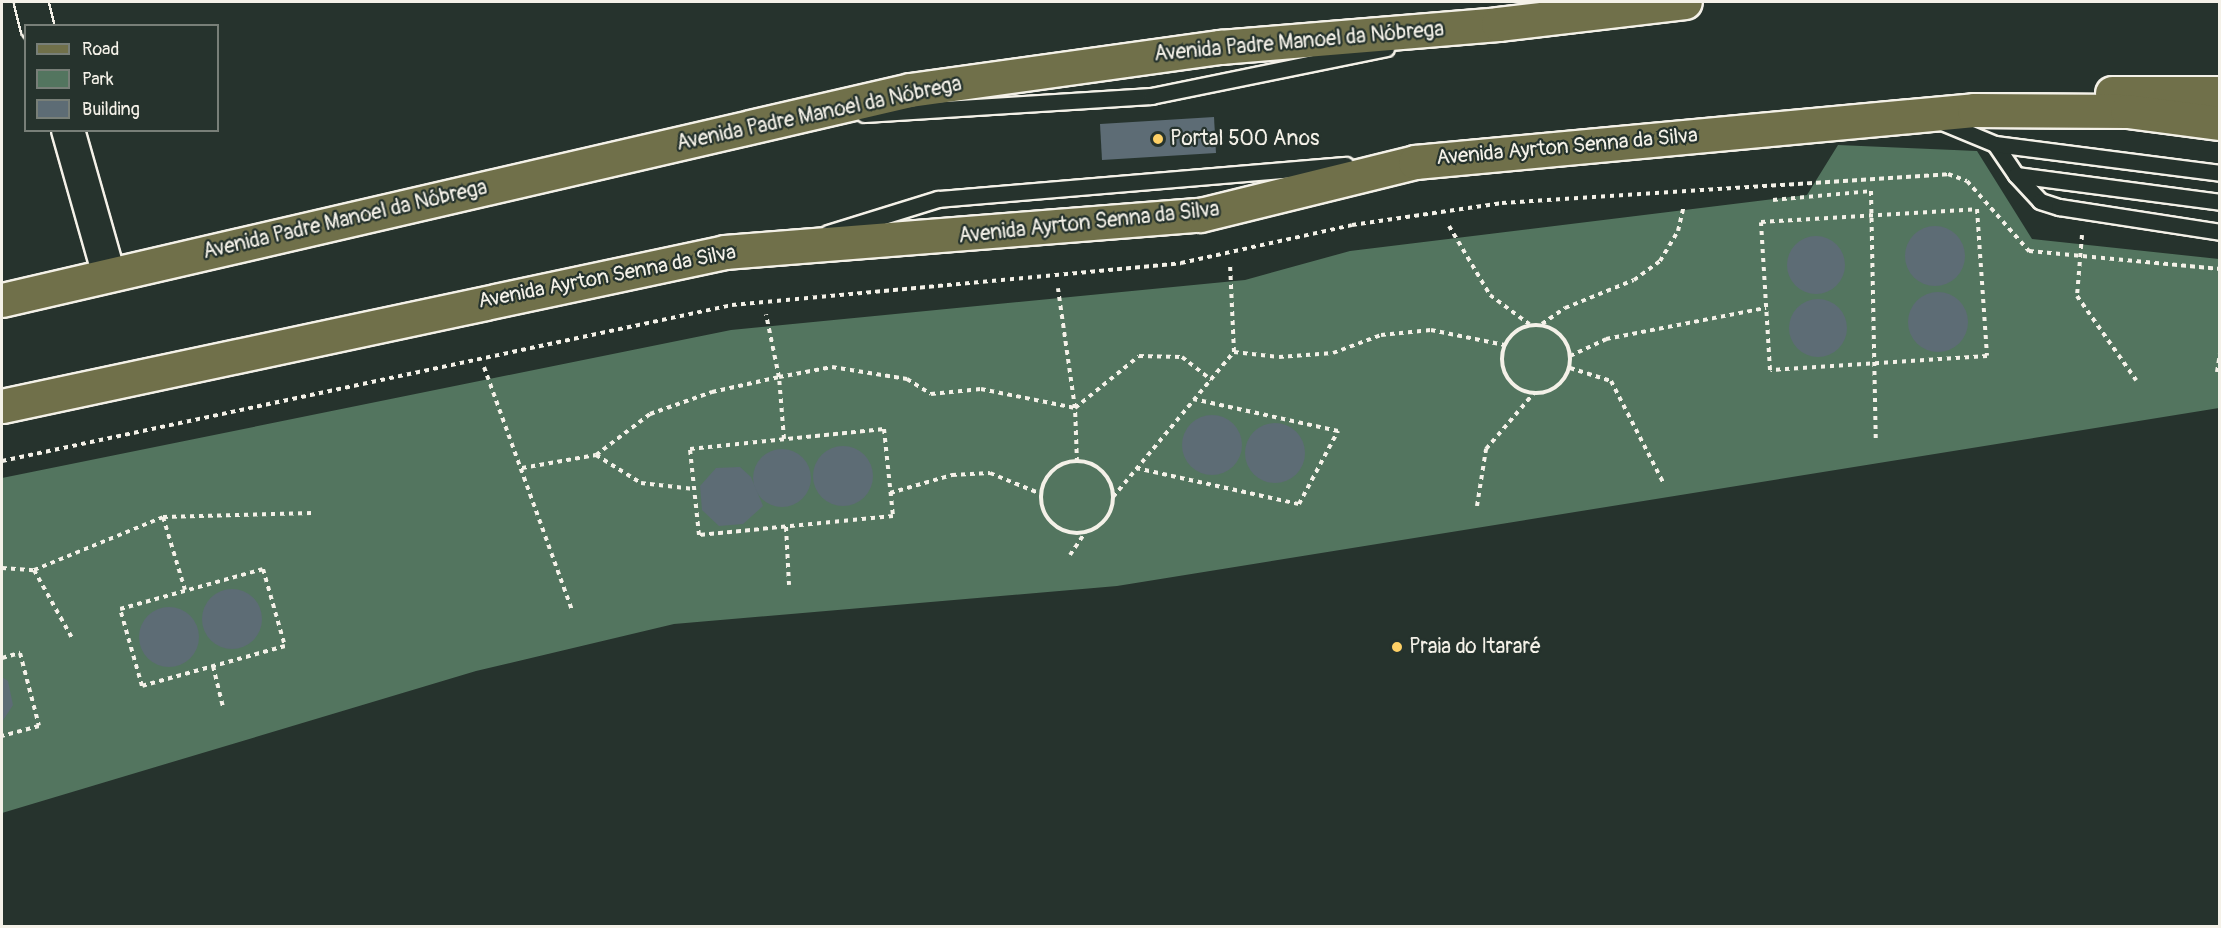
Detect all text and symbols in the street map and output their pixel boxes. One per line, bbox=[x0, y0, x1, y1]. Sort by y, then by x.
street label: Avenida Padre Manoel da Nóbrega bbox=[1153, 17, 1445, 67]
legend bbox=[24, 24, 219, 132]
text: Road bbox=[82, 38, 119, 61]
text: Park bbox=[82, 68, 114, 91]
street label: Avenida Padre Manoel da Nóbrega bbox=[674, 71, 964, 157]
text: Building bbox=[82, 98, 140, 121]
street label: Avenida Ayrton Senna da Silva bbox=[1435, 123, 1699, 171]
place label: Portal 500 Anos bbox=[1170, 126, 1319, 152]
marker: Portal 500 Anos bbox=[1151, 132, 1165, 146]
street label: Avenida Padre Manoel da Nóbrega bbox=[200, 175, 490, 265]
street label: Avenida Ayrton Senna da Silva bbox=[957, 197, 1221, 249]
street label: Avenida Ayrton Senna da Silva bbox=[476, 240, 738, 314]
place label: Praia do Itararé bbox=[1409, 634, 1541, 660]
marker: Praia do Itararé bbox=[1390, 640, 1404, 654]

